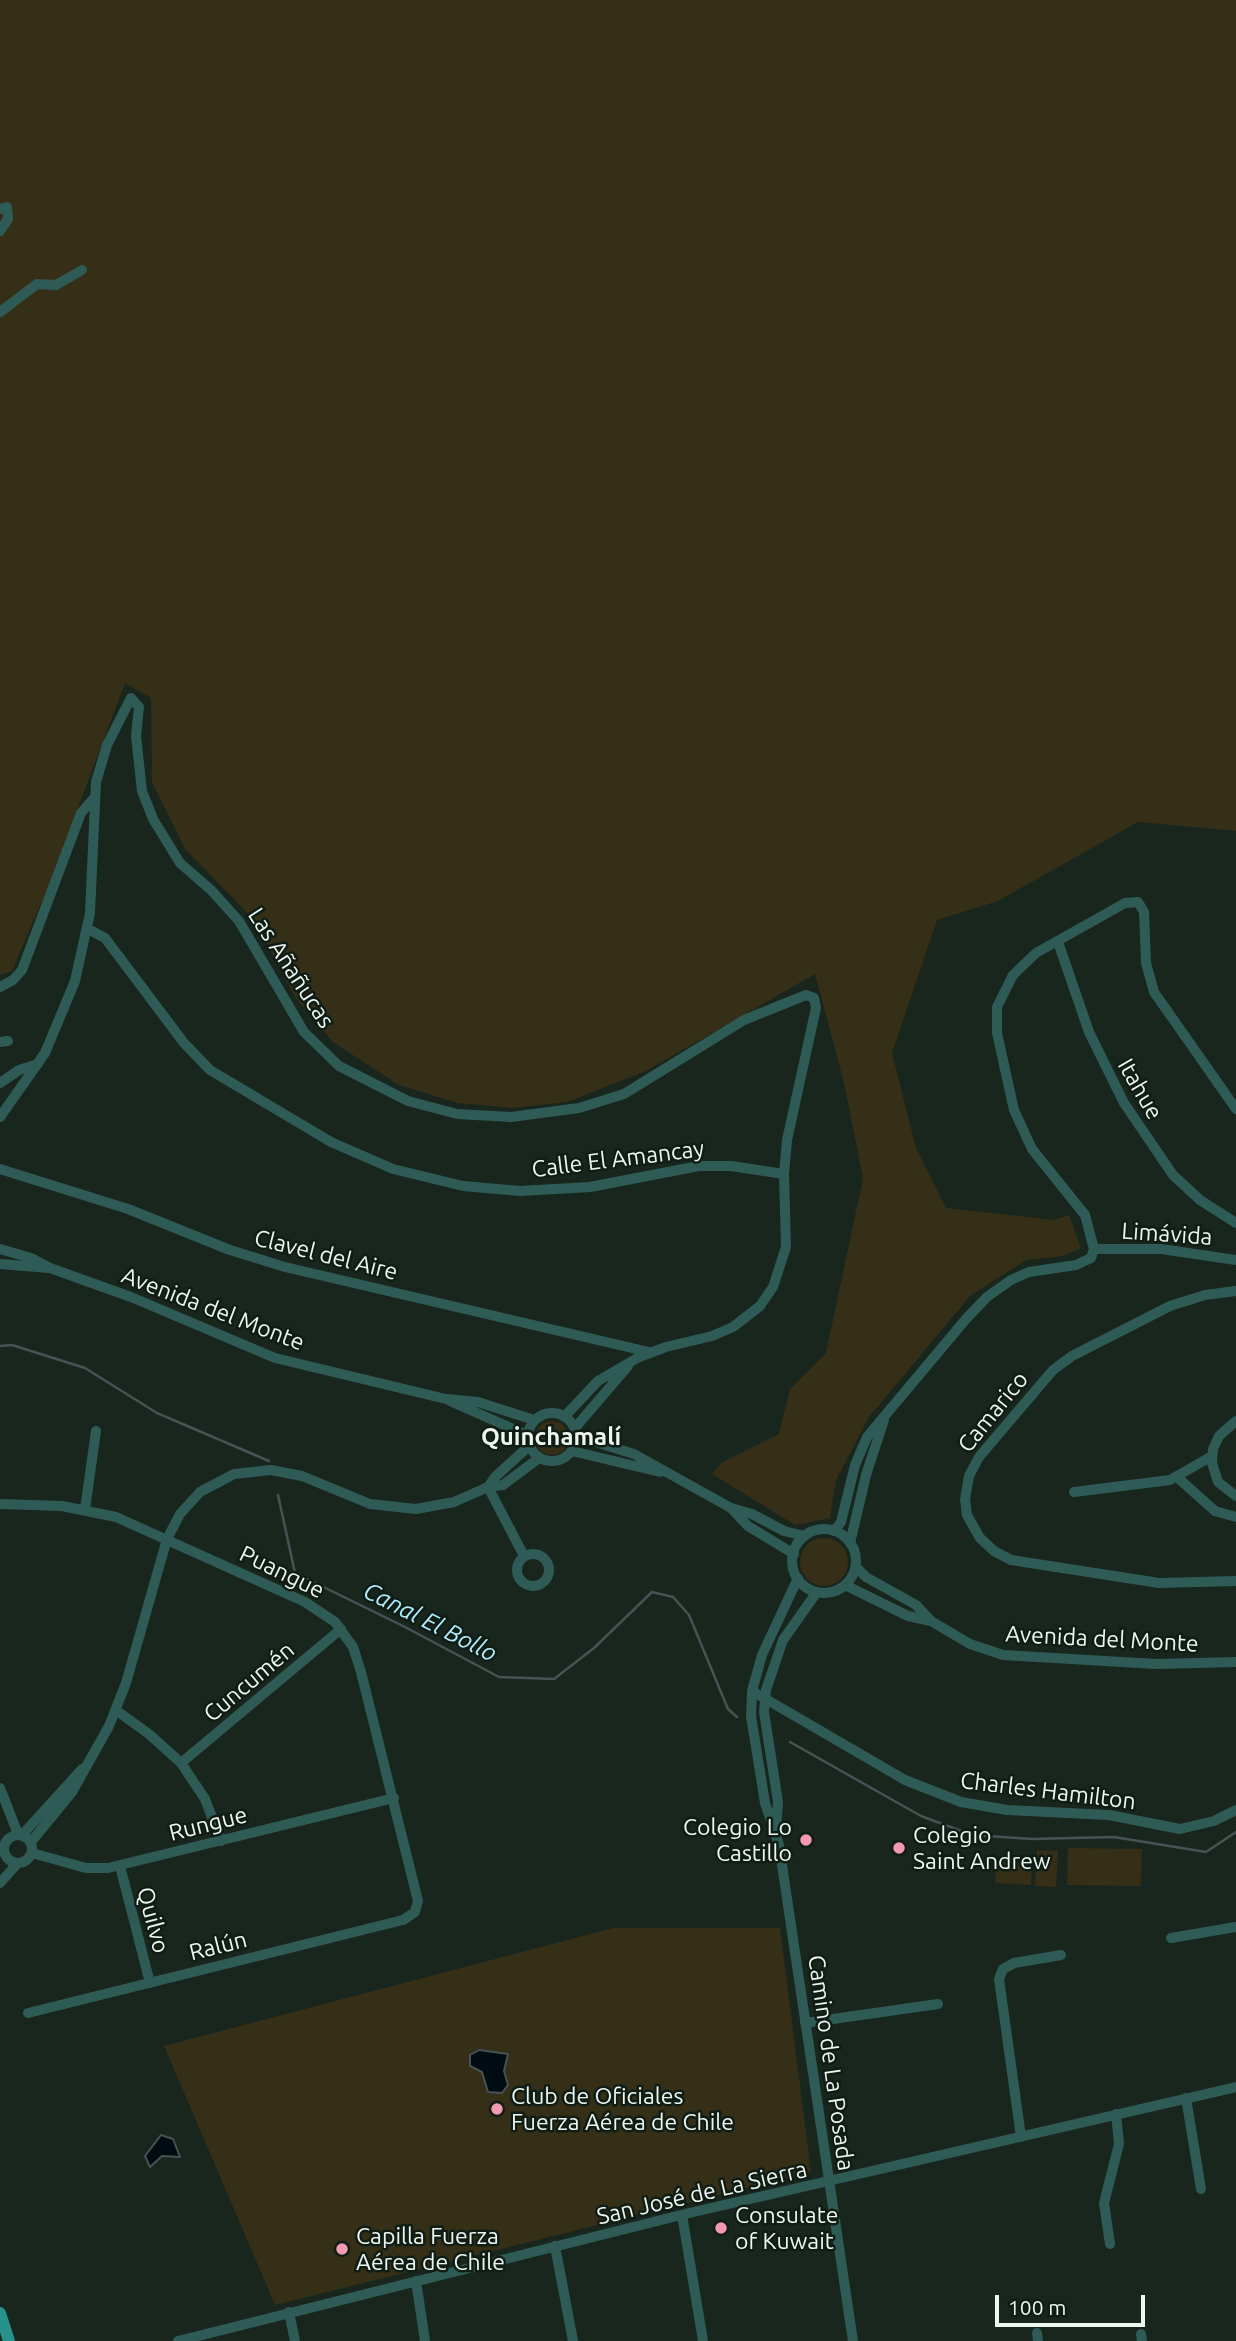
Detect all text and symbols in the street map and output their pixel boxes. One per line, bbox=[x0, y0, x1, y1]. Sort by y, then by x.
street label: Las Añañucas bbox=[242, 903, 340, 1033]
street label: Itahue bbox=[1112, 1054, 1168, 1124]
street label: Calle El Amancay bbox=[530, 1135, 706, 1183]
street label: Limávida bbox=[1121, 1217, 1213, 1251]
street label: Clavel del Aire bbox=[252, 1224, 400, 1286]
street label: Avenida del Monte bbox=[118, 1261, 308, 1357]
street label: Camarico bbox=[952, 1366, 1034, 1458]
district label: Quinchamalí bbox=[481, 1423, 621, 1451]
street label: Puangue bbox=[235, 1540, 329, 1604]
water label: Canal El Bollo bbox=[359, 1576, 501, 1668]
street label: Avenida del Monte bbox=[1005, 1620, 1199, 1658]
street label: Cuncumén bbox=[198, 1636, 300, 1728]
street label: Charles Hamilton bbox=[959, 1767, 1137, 1815]
street label: Rungue bbox=[166, 1801, 250, 1847]
place label: Colegio Lo Castillo bbox=[683, 1813, 792, 1867]
place label: Colegio Saint Andrew bbox=[913, 1821, 1051, 1875]
marker: Colegio Lo Castillo bbox=[798, 1832, 814, 1848]
marker: Colegio Saint Andrew bbox=[891, 1840, 907, 1856]
street label: Quilvo bbox=[131, 1884, 175, 1956]
street label: Ralún bbox=[186, 1926, 250, 1966]
street label: Camino de La Posada bbox=[802, 1953, 860, 2173]
place label: Club de Oficiales Fuerza Aérea de Chile bbox=[511, 2082, 734, 2136]
marker: Club de Oficiales Fuerza Aérea de Chile bbox=[489, 2101, 505, 2117]
street label: San José de La Sierra bbox=[594, 2155, 810, 2231]
place label: Consulate of Kuwait bbox=[735, 2201, 838, 2255]
marker: Consulate of Kuwait bbox=[713, 2220, 729, 2236]
place label: Capilla Fuerza Aérea de Chile bbox=[356, 2222, 505, 2276]
marker: Capilla Fuerza Aérea de Chile bbox=[334, 2241, 350, 2257]
scale bar bbox=[998, 2282, 1148, 2326]
text: 100 m bbox=[1008, 2295, 1066, 2319]

